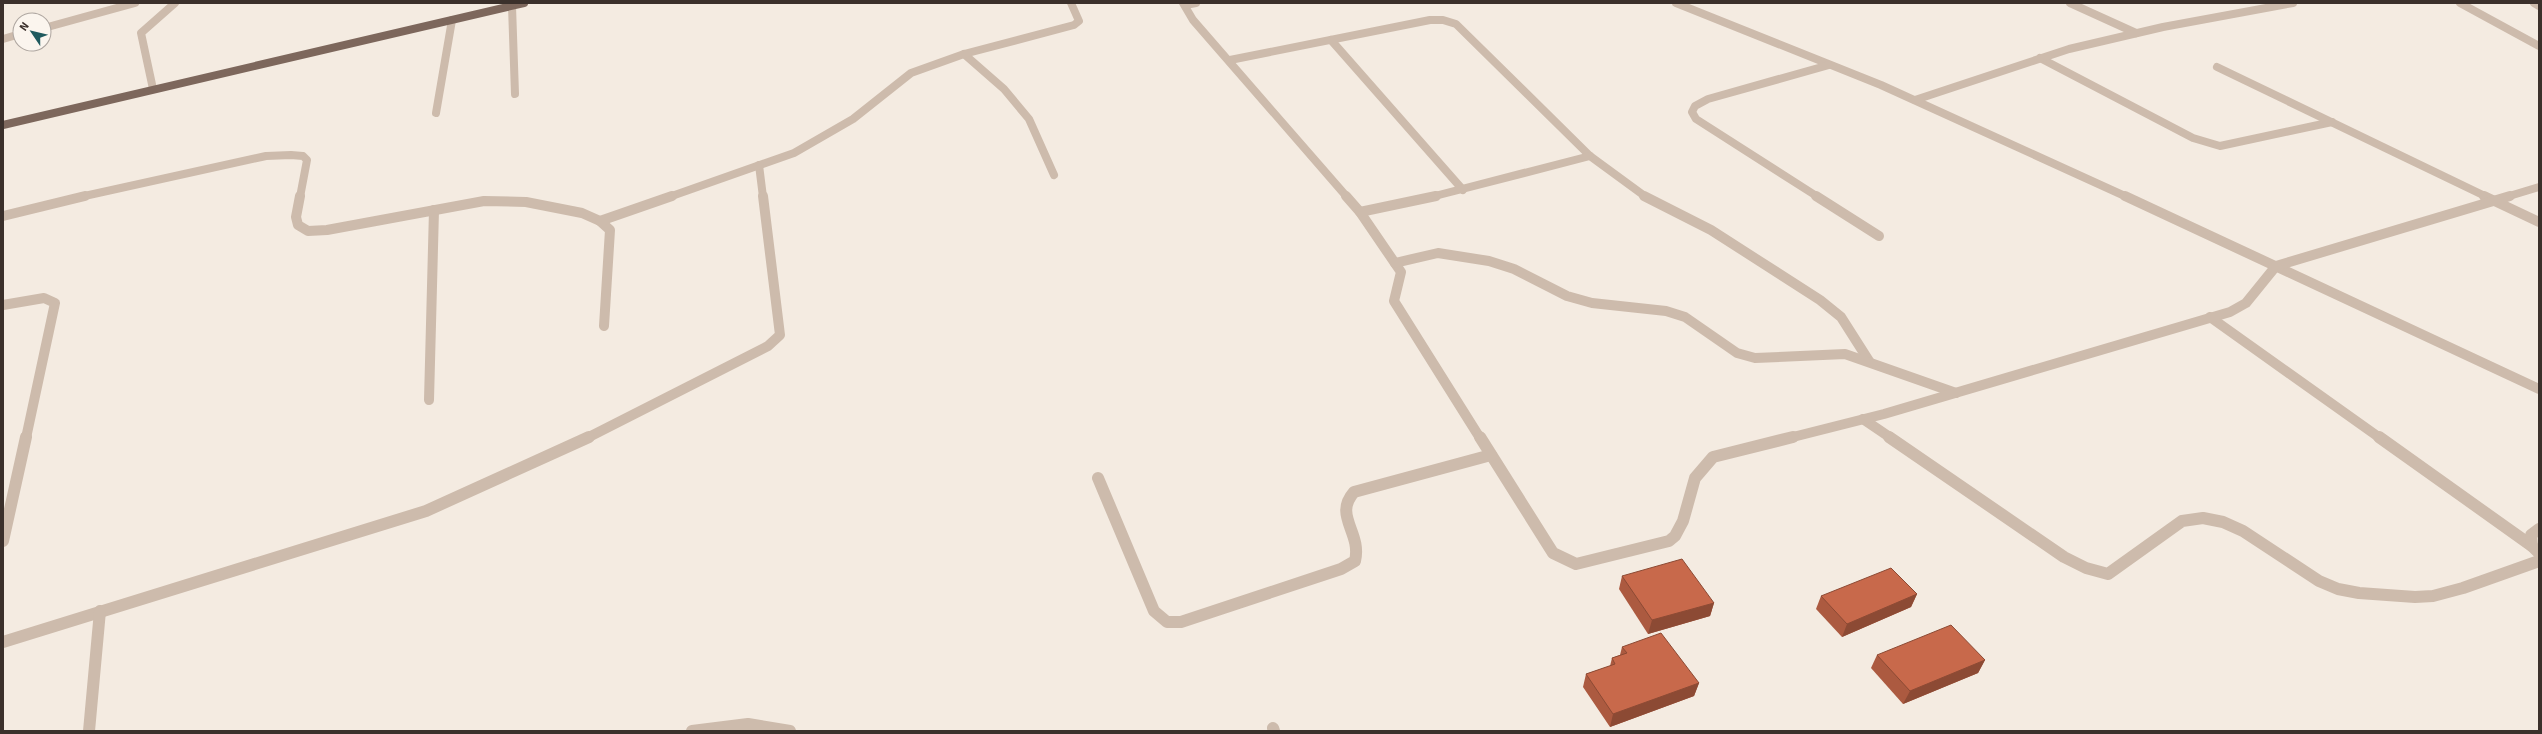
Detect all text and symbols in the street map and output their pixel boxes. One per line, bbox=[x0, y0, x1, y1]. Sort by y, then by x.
north arrow bbox=[12, 12, 52, 52]
text: N bbox=[17, 20, 32, 33]

